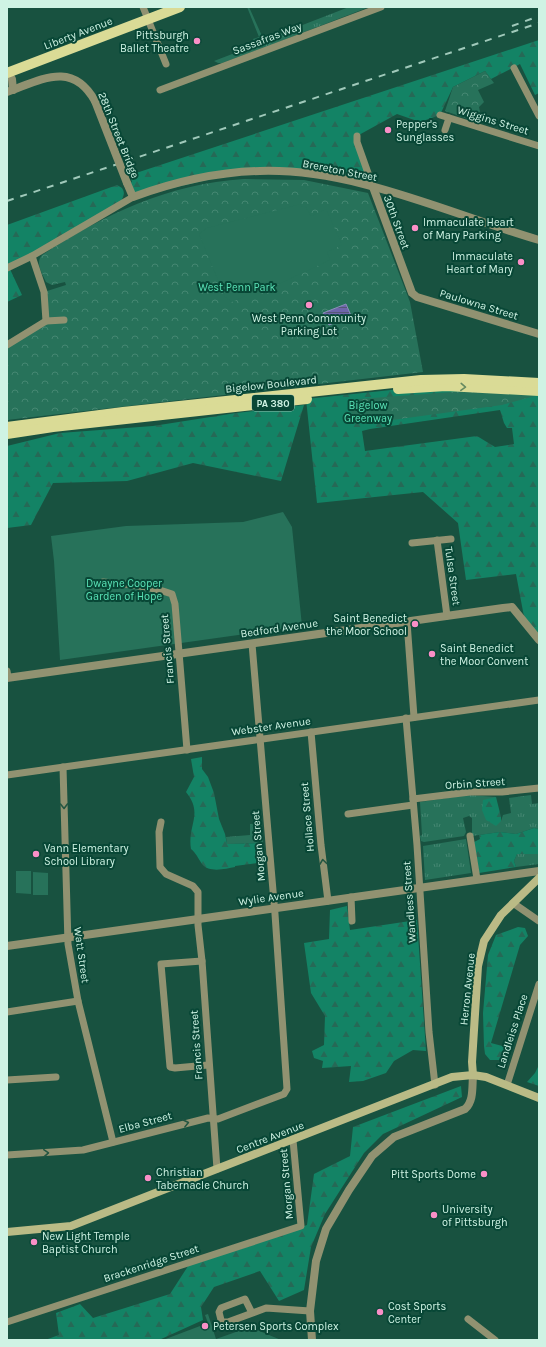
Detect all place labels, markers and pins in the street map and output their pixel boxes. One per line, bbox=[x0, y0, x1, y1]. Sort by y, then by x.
place label: Pittsburgh Ballet Theatre bbox=[120, 29, 189, 55]
marker: Pittsburgh Ballet Theatre bbox=[192, 36, 202, 46]
place label: Pepper's Sunglasses bbox=[396, 118, 455, 144]
marker: Pepper's Sunglasses bbox=[383, 125, 393, 135]
place label: Immaculate Heart of Mary Parking bbox=[423, 216, 514, 242]
marker: Immaculate Heart of Mary Parking bbox=[410, 223, 420, 233]
place label: Immaculate Heart of Mary bbox=[446, 250, 513, 276]
marker: Immaculate Heart of Mary bbox=[516, 257, 526, 267]
marker: West Penn Community Parking Lot bbox=[304, 300, 314, 310]
place label: West Penn Community Parking Lot bbox=[252, 312, 366, 338]
place label: Saint Benedict the Moor School bbox=[326, 612, 407, 638]
marker: Saint Benedict the Moor School bbox=[410, 619, 420, 629]
place label: Saint Benedict the Moor Convent bbox=[440, 642, 528, 668]
marker: Saint Benedict the Moor Convent bbox=[427, 649, 437, 659]
place label: Vann Elementary School Library bbox=[44, 842, 129, 868]
marker: Vann Elementary School Library bbox=[31, 849, 41, 859]
place label: Christian Tabernacle Church bbox=[156, 1166, 249, 1192]
place label: Pitt Sports Dome bbox=[391, 1168, 476, 1181]
marker: Pitt Sports Dome bbox=[479, 1169, 489, 1179]
marker: Christian Tabernacle Church bbox=[143, 1173, 153, 1183]
place label: University of Pittsburgh bbox=[442, 1203, 508, 1229]
marker: University of Pittsburgh bbox=[429, 1210, 439, 1220]
place label: New Light Temple Baptist Church bbox=[42, 1230, 130, 1256]
marker: New Light Temple Baptist Church bbox=[29, 1237, 39, 1247]
place label: Cost Sports Center bbox=[388, 1300, 446, 1326]
marker: Cost Sports Center bbox=[375, 1307, 385, 1317]
place label: Petersen Sports Complex bbox=[213, 1320, 339, 1333]
marker: Petersen Sports Complex bbox=[200, 1321, 210, 1331]

